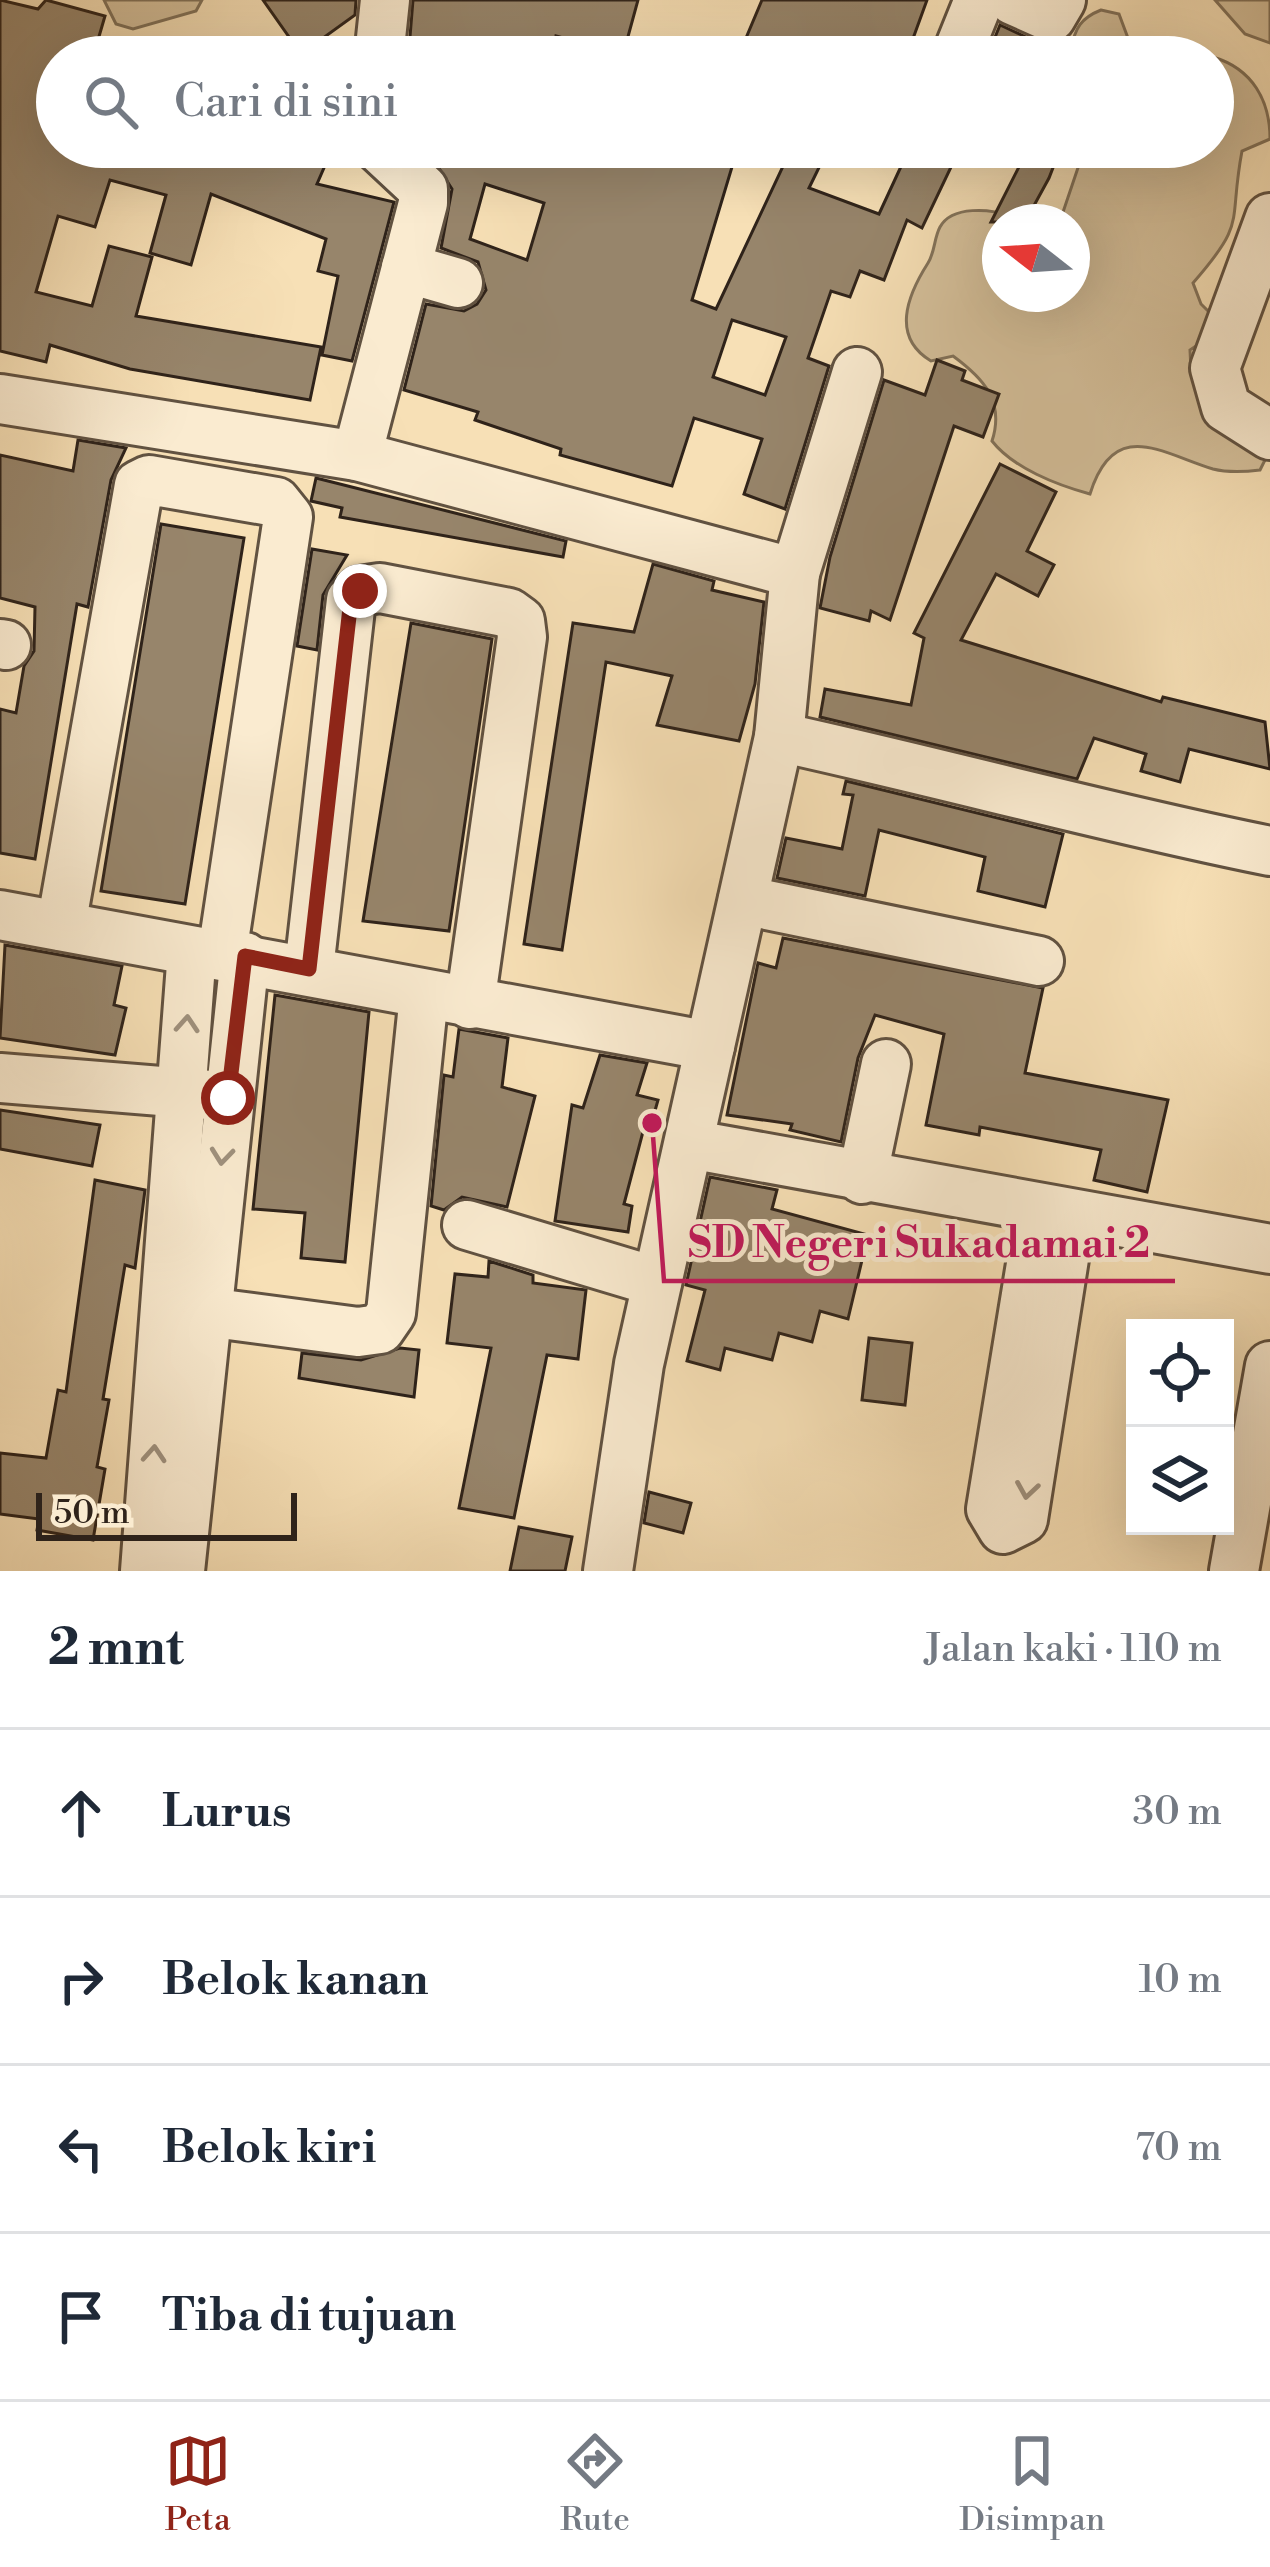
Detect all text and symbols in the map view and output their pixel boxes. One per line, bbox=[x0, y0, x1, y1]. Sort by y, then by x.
search box bbox=[36, 36, 1234, 168]
icon: search bbox=[78, 69, 144, 135]
text: Cari di sini bbox=[174, 74, 398, 131]
north arrow bbox=[982, 204, 1090, 312]
route end bbox=[333, 564, 387, 618]
one-way arrow bbox=[173, 1014, 199, 1033]
route start bbox=[201, 1071, 255, 1125]
one-way arrow bbox=[210, 1147, 235, 1166]
callout: SD Negeri Sukadamai 2 bbox=[664, 1203, 1175, 1281]
text: SD Negeri Sukadamai 2 bbox=[688, 1218, 1150, 1271]
map controls bbox=[1126, 1319, 1234, 1535]
button: locate bbox=[1126, 1319, 1234, 1427]
button: layers bbox=[1126, 1427, 1234, 1535]
one-way arrow bbox=[140, 1444, 166, 1463]
one-way arrow bbox=[1016, 1479, 1041, 1499]
scale bar bbox=[36, 1487, 297, 1540]
text: 50 m bbox=[54, 1493, 130, 1534]
text: 2 mnt bbox=[48, 1617, 184, 1681]
text: Jalan kaki · 110 m bbox=[924, 1625, 1222, 1674]
icon: ahead bbox=[48, 1780, 114, 1846]
text: Lurus bbox=[162, 1784, 292, 1841]
text: 30 m bbox=[1132, 1788, 1222, 1837]
icon: right bbox=[48, 1948, 114, 2014]
text: Belok kanan bbox=[162, 1952, 429, 2009]
text: 10 m bbox=[1138, 1956, 1222, 2005]
icon: left bbox=[48, 2116, 114, 2182]
text: Belok kiri bbox=[162, 2120, 376, 2177]
text: 70 m bbox=[1135, 2124, 1222, 2173]
icon: arrive bbox=[48, 2284, 114, 2350]
text: Tiba di tujuan bbox=[162, 2288, 456, 2345]
tab: Peta bbox=[165, 2428, 231, 2541]
tab: Rute bbox=[560, 2428, 630, 2541]
tab: Disimpan bbox=[959, 2428, 1105, 2541]

